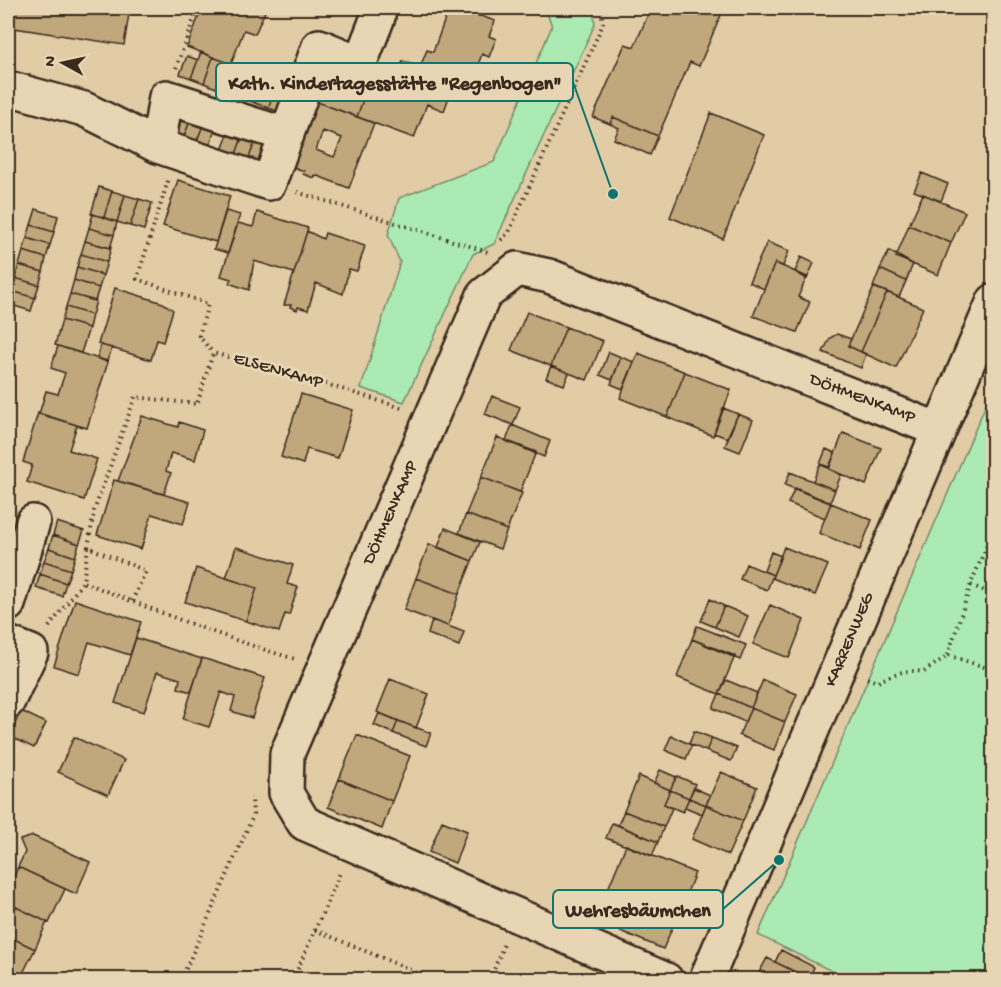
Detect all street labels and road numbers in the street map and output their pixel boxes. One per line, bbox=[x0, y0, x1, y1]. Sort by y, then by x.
street label: ELSENKAMP bbox=[231, 348, 326, 394]
street label: DÖHMENKAMP bbox=[805, 369, 919, 429]
street label: DÖHMENKAMP bbox=[358, 457, 424, 569]
street label: KARRENWEG bbox=[821, 589, 879, 690]

